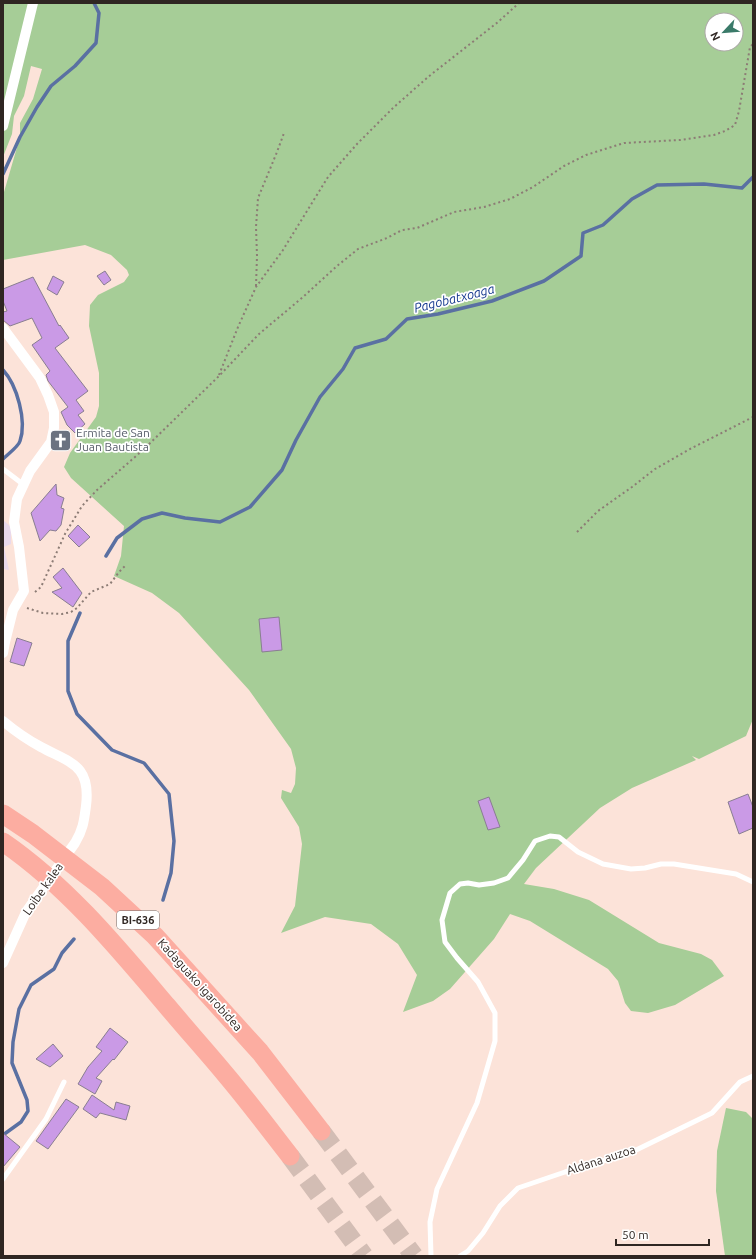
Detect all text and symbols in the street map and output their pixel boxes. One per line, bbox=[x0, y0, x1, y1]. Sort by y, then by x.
north arrow bbox=[704, 12, 744, 52]
text: N bbox=[708, 30, 722, 43]
water label: Pagobatxoaga bbox=[412, 281, 496, 315]
place label: Ermita de San Juan Bautista bbox=[76, 426, 150, 453]
church icon: Ermita de San Juan Bautista bbox=[47, 427, 73, 453]
street label: Loibe kalea bbox=[20, 860, 65, 917]
road number: BI-636 bbox=[117, 911, 159, 929]
street label: Kadaguako igarobidea bbox=[156, 936, 245, 1033]
street label: Aldana auzoa bbox=[565, 1142, 637, 1177]
scale bar bbox=[616, 1221, 709, 1247]
text: 50 m bbox=[622, 1228, 649, 1241]

